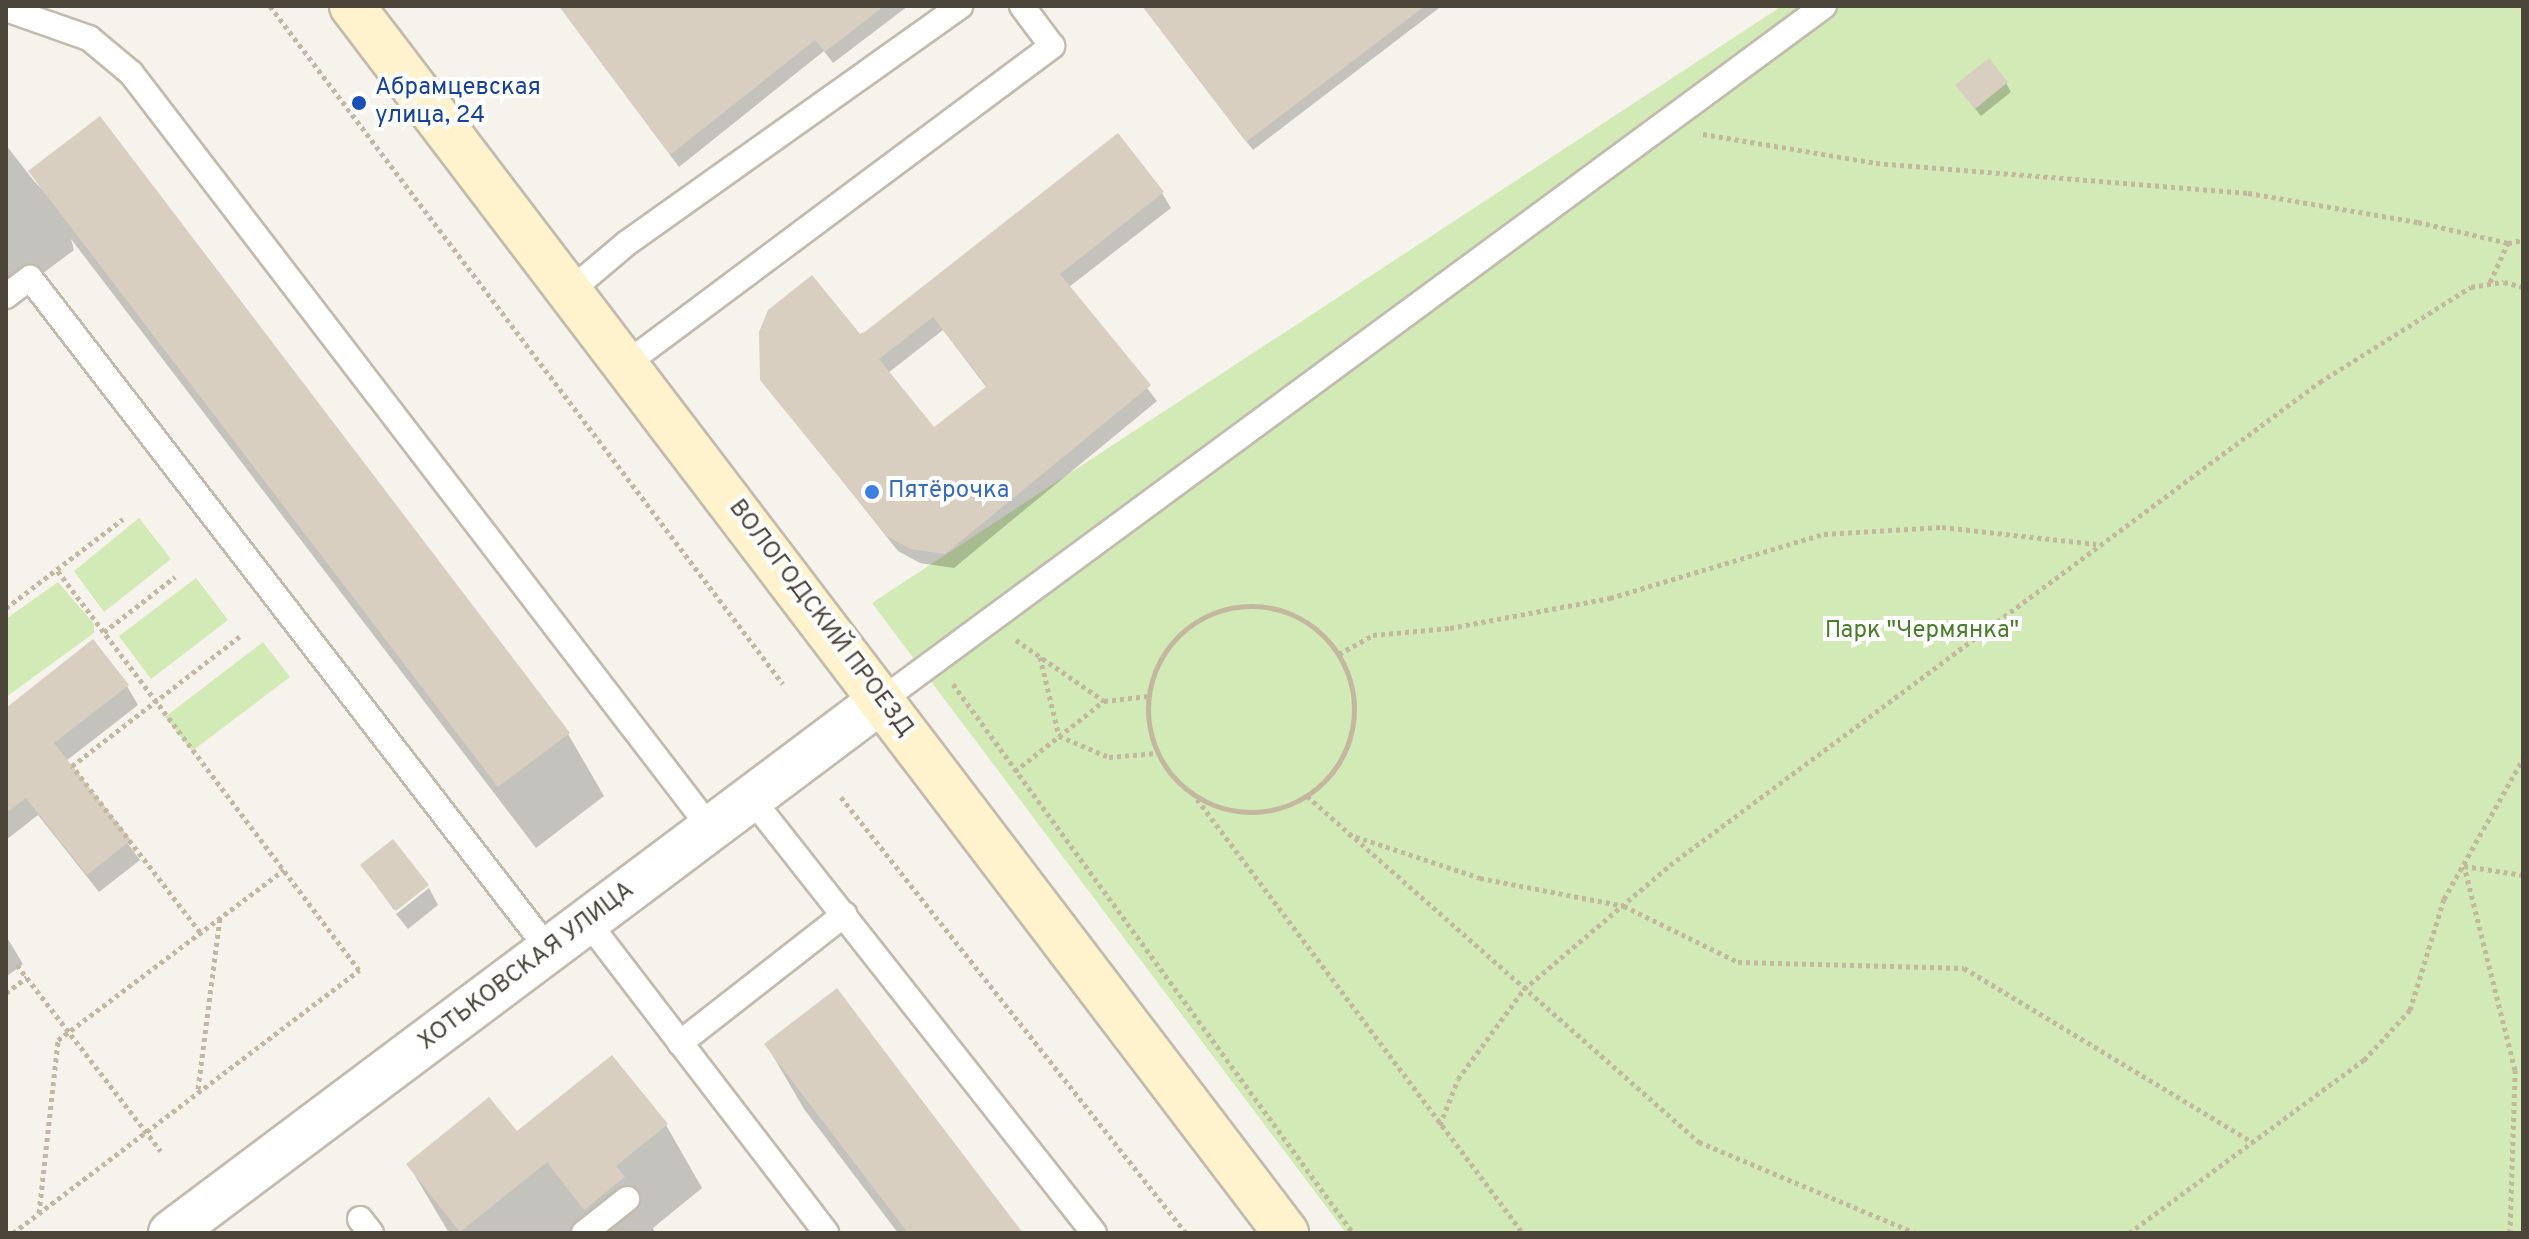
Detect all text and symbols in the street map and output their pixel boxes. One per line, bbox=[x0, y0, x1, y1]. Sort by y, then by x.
place label: Абрамцевская улица, 24 bbox=[375, 75, 541, 131]
marker: Абрамцевская улица, 24 bbox=[350, 94, 368, 112]
place label: Пятёрочка bbox=[888, 478, 1009, 506]
marker: Пятёрочка bbox=[863, 483, 881, 501]
street label: ВОЛОГОДСКИЙ ПРОЕЗД bbox=[721, 495, 919, 743]
park label: Парк "Чермянка" bbox=[1825, 618, 2019, 646]
street label: ХОТЬКОВСКАЯ УЛИЦА bbox=[414, 877, 640, 1057]

